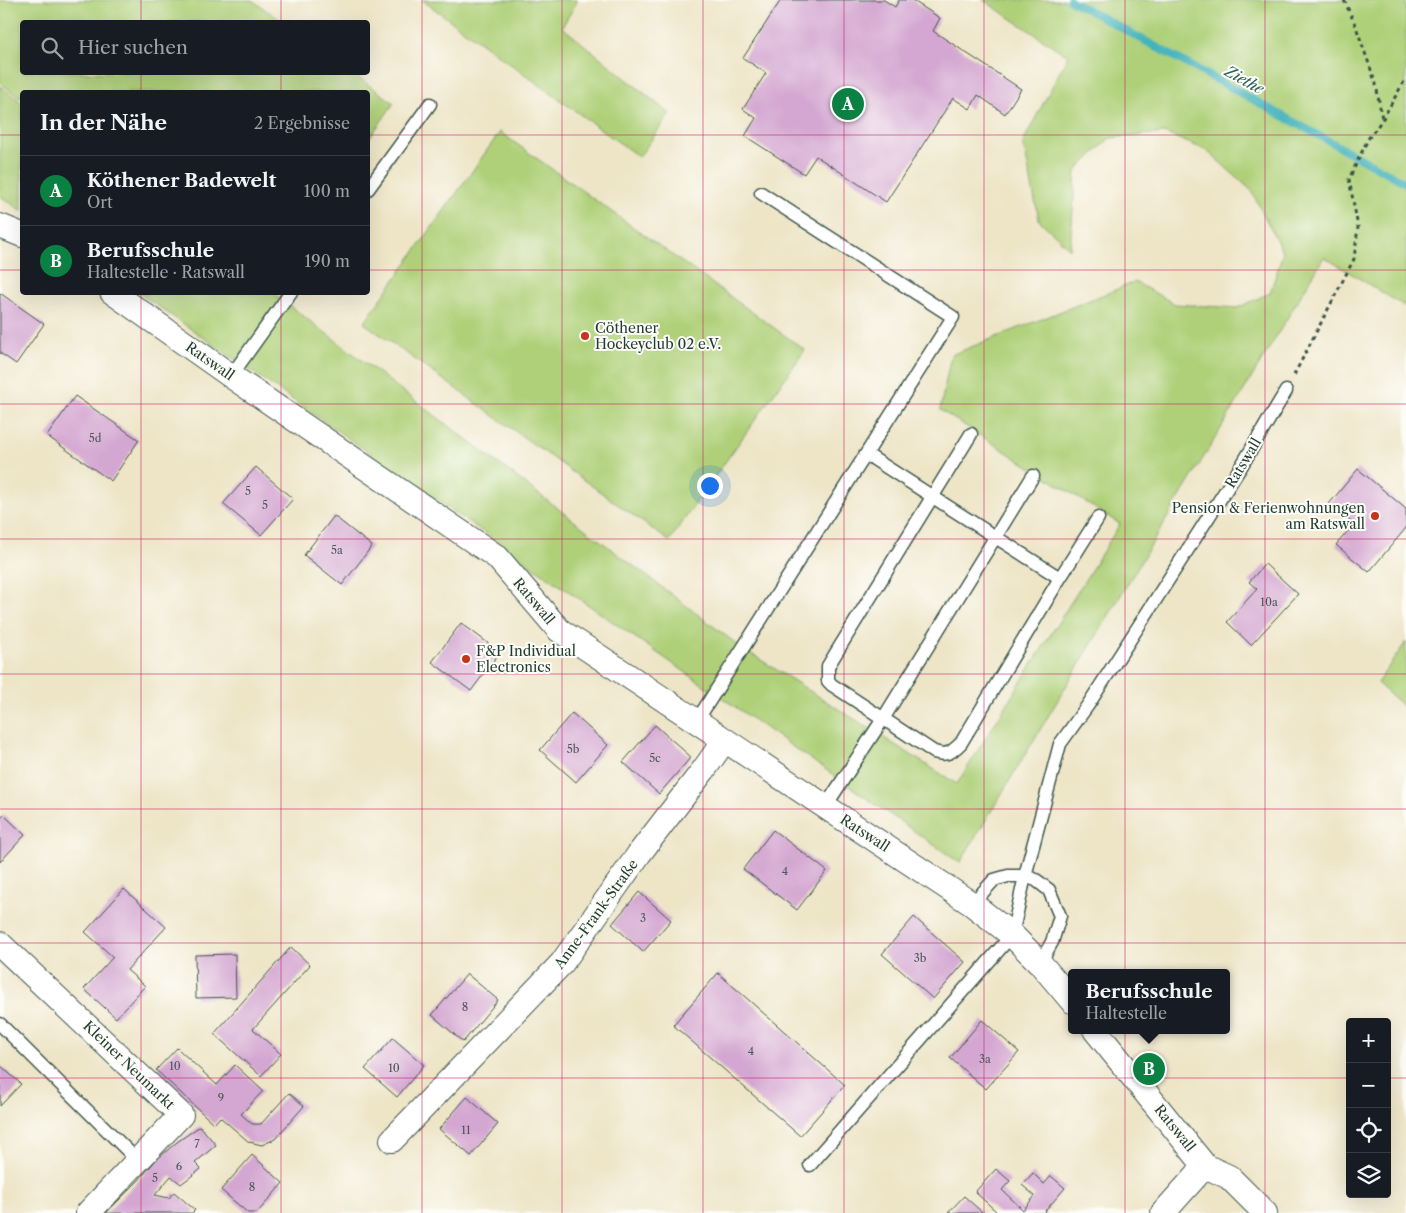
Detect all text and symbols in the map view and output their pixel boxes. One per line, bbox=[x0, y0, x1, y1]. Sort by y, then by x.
search box bbox=[20, 20, 370, 75]
icon: search bbox=[38, 34, 66, 62]
text: Hier suchen bbox=[78, 36, 188, 59]
water label: Ziethe bbox=[1220, 61, 1268, 98]
pin: A bbox=[832, 85, 864, 123]
text: In der Nähe bbox=[40, 110, 167, 135]
text: 2 Ergebnisse bbox=[254, 113, 350, 133]
text: Köthener Badewelt bbox=[87, 169, 276, 192]
text: A bbox=[50, 181, 62, 201]
text: 100 m bbox=[304, 181, 350, 201]
text: Ort bbox=[87, 192, 113, 212]
text: Berufsschule bbox=[87, 239, 214, 262]
text: B bbox=[50, 251, 62, 271]
text: 190 m bbox=[305, 251, 350, 271]
text: Haltestelle · Ratswall bbox=[87, 262, 245, 282]
place label: Cöthener Hockeyclub 02 e.V. bbox=[595, 319, 721, 353]
marker: Cöthener Hockeyclub 02 e.V. bbox=[579, 330, 591, 342]
street label: Ratswall bbox=[182, 338, 238, 384]
house number: 5d bbox=[89, 431, 102, 445]
street label: Ratswall bbox=[1221, 435, 1265, 491]
your location bbox=[697, 473, 723, 499]
house number: 5 bbox=[245, 484, 251, 498]
house number: 5 bbox=[262, 498, 268, 512]
place label: Pension & Ferienwohnungen am Ratswall bbox=[1172, 499, 1365, 533]
marker: Pension & Ferienwohnungen am Ratswall bbox=[1369, 510, 1381, 522]
house number: 5a bbox=[331, 543, 343, 557]
street label: Ratswall bbox=[509, 574, 559, 628]
house number: 10a bbox=[1260, 595, 1278, 609]
place label: F&P Individual Electronics bbox=[476, 642, 576, 676]
marker: F&P Individual Electronics bbox=[460, 653, 472, 665]
house number: 5b bbox=[567, 742, 580, 756]
house number: 5c bbox=[649, 751, 661, 765]
street label: Ratswall bbox=[837, 810, 893, 856]
street label: Anne-Frank-Straße bbox=[550, 856, 642, 973]
house number: 4 bbox=[782, 864, 788, 878]
house number: 3 bbox=[640, 911, 646, 925]
house number: 3b bbox=[914, 951, 927, 965]
popup bbox=[1068, 969, 1230, 1034]
text: Berufsschule bbox=[1086, 980, 1213, 1003]
house number: 8 bbox=[462, 1000, 468, 1014]
text: Haltestelle bbox=[1086, 1003, 1167, 1023]
street label: Kleiner Neumarkt bbox=[80, 1017, 178, 1113]
map controls bbox=[1346, 1018, 1391, 1198]
button: + bbox=[1346, 1018, 1391, 1063]
house number: 4 bbox=[748, 1044, 754, 1058]
pin: B bbox=[1133, 1050, 1165, 1088]
house number: 3a bbox=[979, 1052, 991, 1066]
house number: 10 bbox=[169, 1059, 181, 1073]
house number: 10 bbox=[388, 1061, 400, 1075]
button: − bbox=[1346, 1063, 1391, 1108]
house number: 9 bbox=[218, 1091, 224, 1105]
street label: Ratswall bbox=[1151, 1101, 1199, 1155]
button: locate bbox=[1346, 1108, 1391, 1153]
house number: 11 bbox=[461, 1123, 471, 1137]
house number: 7 bbox=[194, 1137, 200, 1151]
button: layers bbox=[1346, 1153, 1391, 1198]
house number: 6 bbox=[176, 1159, 183, 1173]
house number: 5 bbox=[152, 1171, 158, 1185]
house number: 8 bbox=[249, 1180, 255, 1194]

